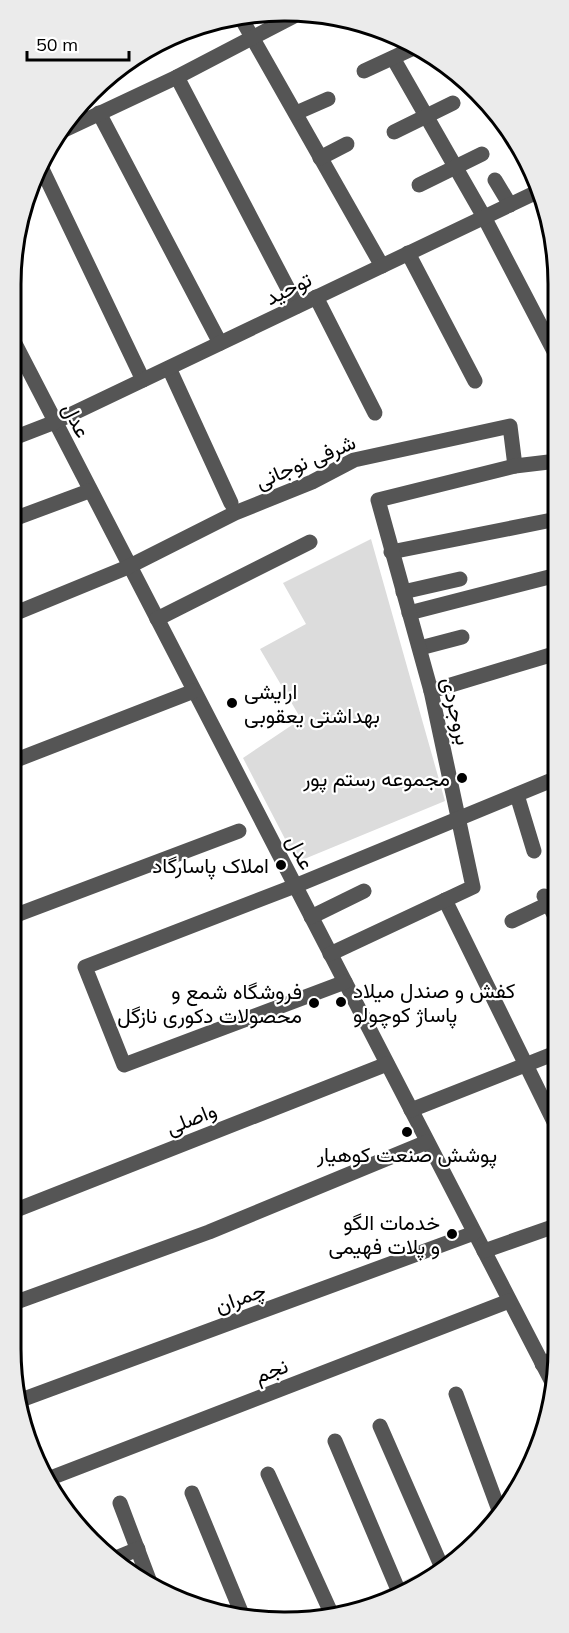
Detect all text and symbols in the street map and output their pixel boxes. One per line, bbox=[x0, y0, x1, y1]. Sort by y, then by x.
scale bar bbox=[27, 24, 129, 62]
text: 50 m bbox=[36, 33, 78, 56]
street label: توحید bbox=[260, 266, 316, 311]
street label: عدل bbox=[57, 398, 97, 442]
street label: شرفی نوجانی bbox=[251, 428, 359, 495]
street label: بروجردی bbox=[436, 675, 477, 748]
place label: ارایشی بهداشتی یعقوبی bbox=[244, 678, 380, 729]
marker: ارایشی بهداشتی یعقوبی bbox=[225, 696, 239, 710]
place label: مجموعه رستم پور bbox=[302, 765, 450, 793]
marker: مجموعه رستم پور bbox=[455, 771, 469, 785]
street label: عدل bbox=[281, 830, 321, 874]
place label: املاک پاسارگاد bbox=[152, 852, 269, 880]
marker: املاک پاسارگاد bbox=[274, 858, 288, 872]
place label: کفش و صندل میلاد پاساژ کوچولو bbox=[353, 977, 515, 1029]
place label: فروشگاه شمع و محصولات دکوری نازگل bbox=[117, 978, 302, 1029]
marker: کفش و صندل میلاد پاساژ کوچولو bbox=[334, 995, 348, 1009]
marker: فروشگاه شمع و محصولات دکوری نازگل bbox=[307, 996, 321, 1010]
street label: واصلی bbox=[162, 1096, 220, 1141]
marker: پوشش صنعت کوهیار bbox=[400, 1125, 414, 1139]
place label: پوشش صنعت کوهیار bbox=[316, 1141, 497, 1169]
place label: خدمات الگو و پلات فهیمی bbox=[328, 1209, 440, 1261]
marker: خدمات الگو و پلات فهیمی bbox=[445, 1227, 459, 1241]
street label: چمران bbox=[211, 1276, 270, 1320]
street label: نجم bbox=[251, 1352, 292, 1390]

